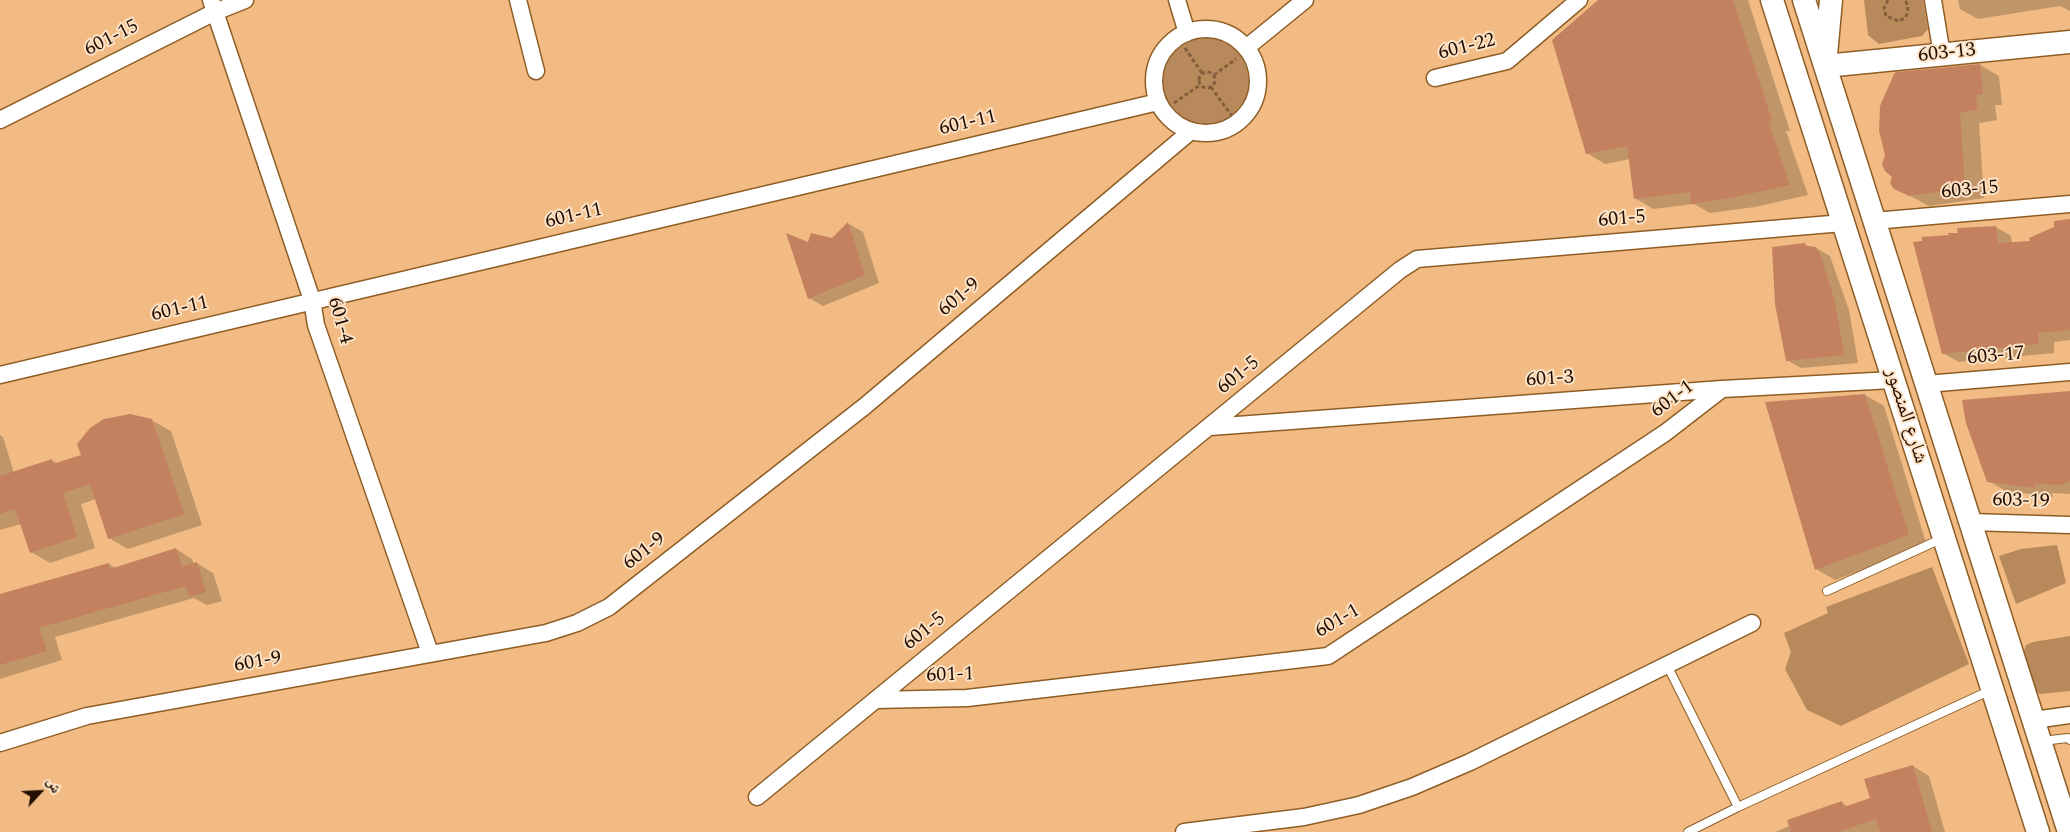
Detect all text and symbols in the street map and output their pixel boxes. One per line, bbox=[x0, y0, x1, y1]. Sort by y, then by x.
street label: 601-15 bbox=[81, 15, 143, 63]
street label: 601-22 bbox=[1436, 29, 1498, 67]
street label: 603-13 bbox=[1917, 39, 1977, 69]
street label: 601-11 bbox=[937, 106, 999, 142]
street label: 603-15 bbox=[1940, 177, 2000, 205]
street label: 601-11 bbox=[543, 199, 605, 235]
street label: 601-5 bbox=[1597, 206, 1647, 234]
street label: 601-9 bbox=[934, 274, 986, 322]
street label: 601-11 bbox=[149, 292, 211, 328]
street label: 601-4 bbox=[321, 295, 357, 347]
street label: 603-17 bbox=[1966, 343, 2026, 371]
street label: 601-5 bbox=[1213, 352, 1265, 400]
street label: شارع المنصور bbox=[1878, 365, 1932, 467]
street label: 601-3 bbox=[1525, 366, 1575, 394]
street label: 601-1 bbox=[1647, 376, 1699, 424]
street label: 603-19 bbox=[1992, 489, 2050, 515]
street label: 601-9 bbox=[619, 528, 671, 576]
street label: 601-1 bbox=[1311, 600, 1365, 644]
street label: 601-5 bbox=[899, 608, 951, 656]
street label: 601-9 bbox=[233, 647, 283, 679]
street label: 601-1 bbox=[926, 663, 974, 689]
north arrow bbox=[15, 767, 65, 817]
text: ش bbox=[41, 774, 67, 797]

